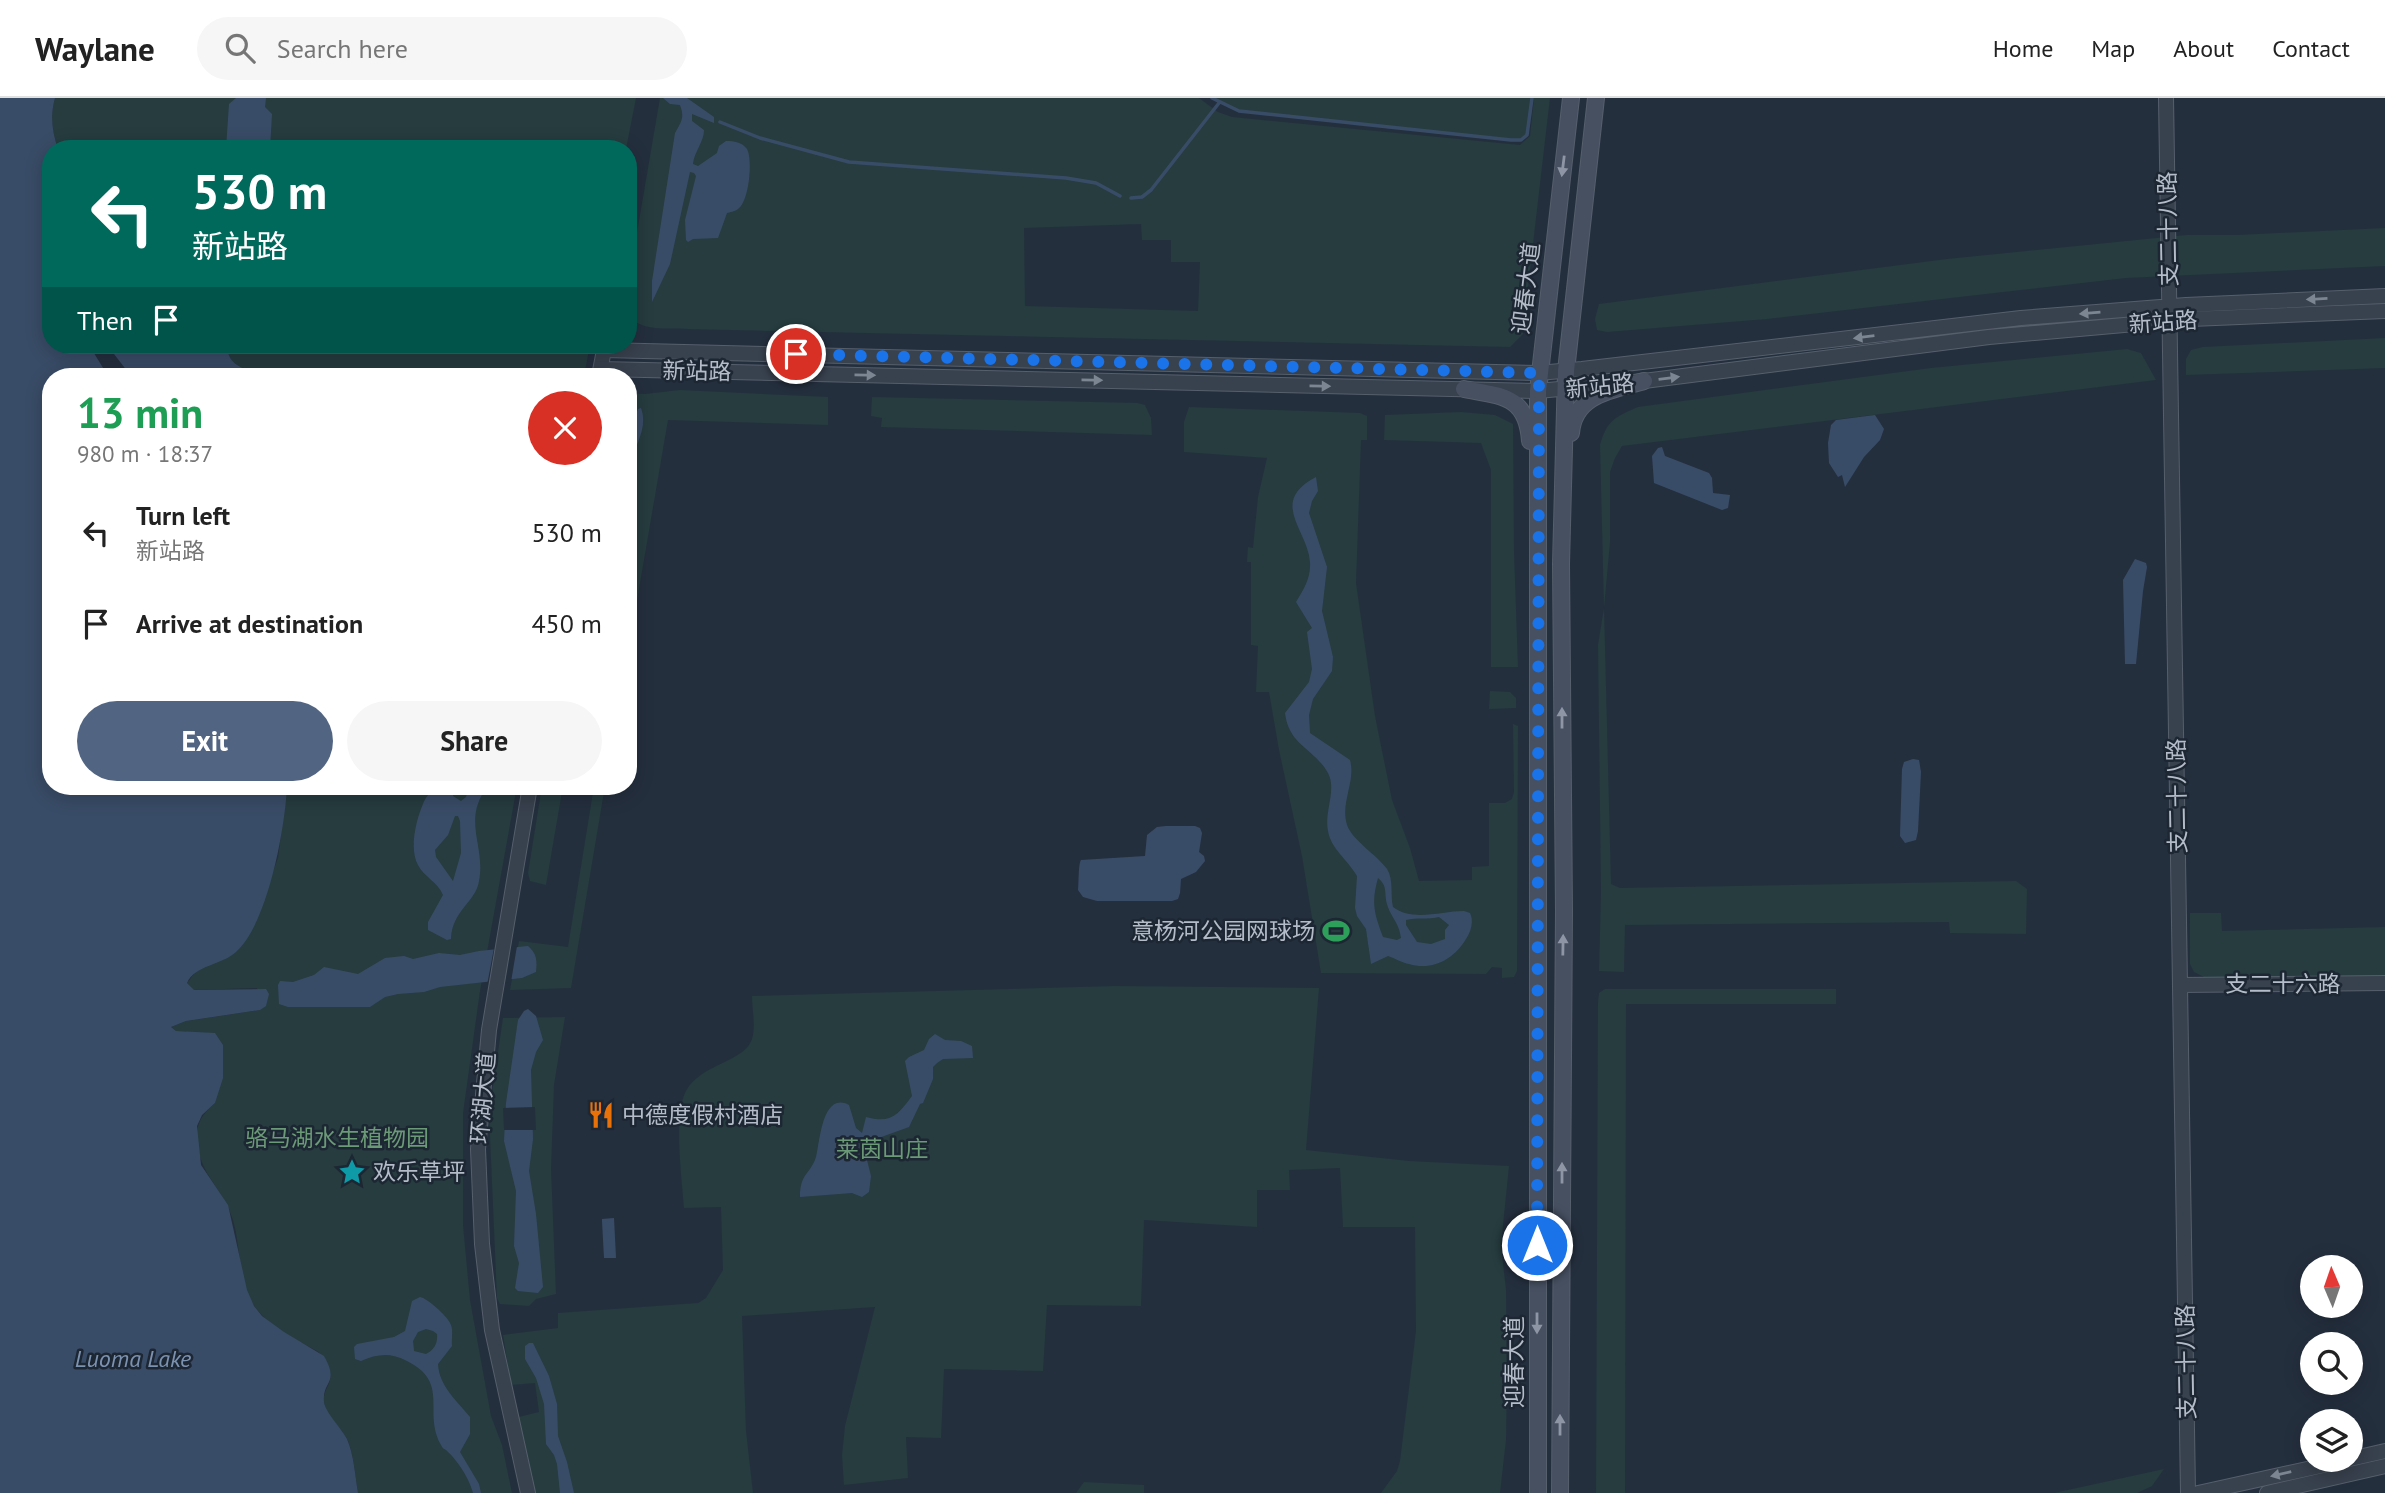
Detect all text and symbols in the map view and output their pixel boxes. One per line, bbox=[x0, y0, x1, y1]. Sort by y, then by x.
search box bbox=[197, 17, 687, 80]
text: Waylane bbox=[35, 27, 155, 70]
icon: search bbox=[221, 29, 259, 67]
text: Search here bbox=[277, 32, 408, 65]
text: Home bbox=[1993, 33, 2053, 64]
text: Map bbox=[2091, 33, 2135, 64]
text: About bbox=[2173, 33, 2234, 64]
text: Contact bbox=[2272, 33, 2350, 64]
one-way arrow bbox=[1558, 155, 1569, 177]
text: 530 m bbox=[192, 159, 327, 223]
icon: left bbox=[77, 168, 168, 259]
street label: 支二十八路 bbox=[2152, 171, 2183, 287]
text: 新站路 bbox=[192, 225, 288, 267]
street label: 迎春大道 bbox=[1506, 241, 1546, 335]
one-way arrow bbox=[2306, 294, 2328, 305]
icon: arrive bbox=[147, 301, 185, 339]
text: Then bbox=[77, 304, 133, 337]
street label: 新站路 bbox=[2128, 305, 2198, 338]
one-way arrow bbox=[2079, 308, 2101, 319]
pin bbox=[766, 324, 826, 384]
one-way arrow bbox=[1852, 331, 1874, 342]
icon: arrive bbox=[777, 335, 815, 373]
street label: 新站路 bbox=[662, 355, 732, 386]
street label: 新站路 bbox=[1564, 367, 1636, 404]
one-way arrow bbox=[854, 369, 876, 381]
one-way arrow bbox=[1658, 372, 1680, 383]
one-way arrow bbox=[1081, 375, 1103, 386]
one-way arrow bbox=[1309, 380, 1331, 391]
text: 13 min bbox=[77, 385, 203, 440]
button: close bbox=[528, 391, 602, 465]
text: 980 m · 18:37 bbox=[77, 439, 213, 468]
text: Turn left bbox=[136, 499, 230, 532]
icon: left bbox=[77, 514, 115, 552]
text: 530 m bbox=[531, 516, 602, 549]
text: 新站路 bbox=[136, 536, 205, 565]
icon: arrive bbox=[77, 605, 115, 643]
text: Arrive at destination bbox=[136, 607, 363, 640]
text: 450 m bbox=[531, 607, 602, 640]
button: Exit bbox=[77, 701, 333, 781]
button: Share bbox=[347, 701, 602, 781]
one-way arrow bbox=[1556, 707, 1568, 729]
street label: 支二十八路 bbox=[2161, 738, 2192, 854]
place label: 意杨河公园网球场 bbox=[1131, 916, 1315, 945]
sports icon: 意杨河公园网球场 bbox=[1321, 916, 1351, 946]
one-way arrow bbox=[1558, 934, 1569, 956]
street label: 支二十六路 bbox=[2226, 969, 2341, 998]
street label: 环湖大道 bbox=[464, 1051, 501, 1145]
restaurant icon: 中德度假村酒店 bbox=[586, 1100, 616, 1130]
place label: 中德度假村酒店 bbox=[622, 1100, 783, 1129]
park label: 骆马湖水生植物园 bbox=[245, 1123, 429, 1152]
park label: 莱茵山庄 bbox=[836, 1134, 928, 1163]
place icon: 欢乐草坪 bbox=[337, 1157, 367, 1187]
place label: 欢乐草坪 bbox=[373, 1157, 465, 1186]
one-way arrow bbox=[1556, 1162, 1568, 1184]
position arrow bbox=[1500, 1208, 1574, 1282]
north arrow bbox=[2300, 1255, 2362, 1318]
map controls bbox=[2300, 1255, 2363, 1472]
street label: 支二十八路 bbox=[2170, 1304, 2201, 1420]
one-way arrow bbox=[1531, 1312, 1543, 1334]
street label: 迎春大道 bbox=[1499, 1316, 1528, 1408]
button: search bbox=[2300, 1332, 2363, 1395]
water label: Luoma Lake bbox=[75, 1343, 191, 1374]
button: layers bbox=[2300, 1409, 2363, 1472]
one-way arrow bbox=[1554, 1414, 1566, 1436]
one-way arrow bbox=[2270, 1469, 2292, 1480]

